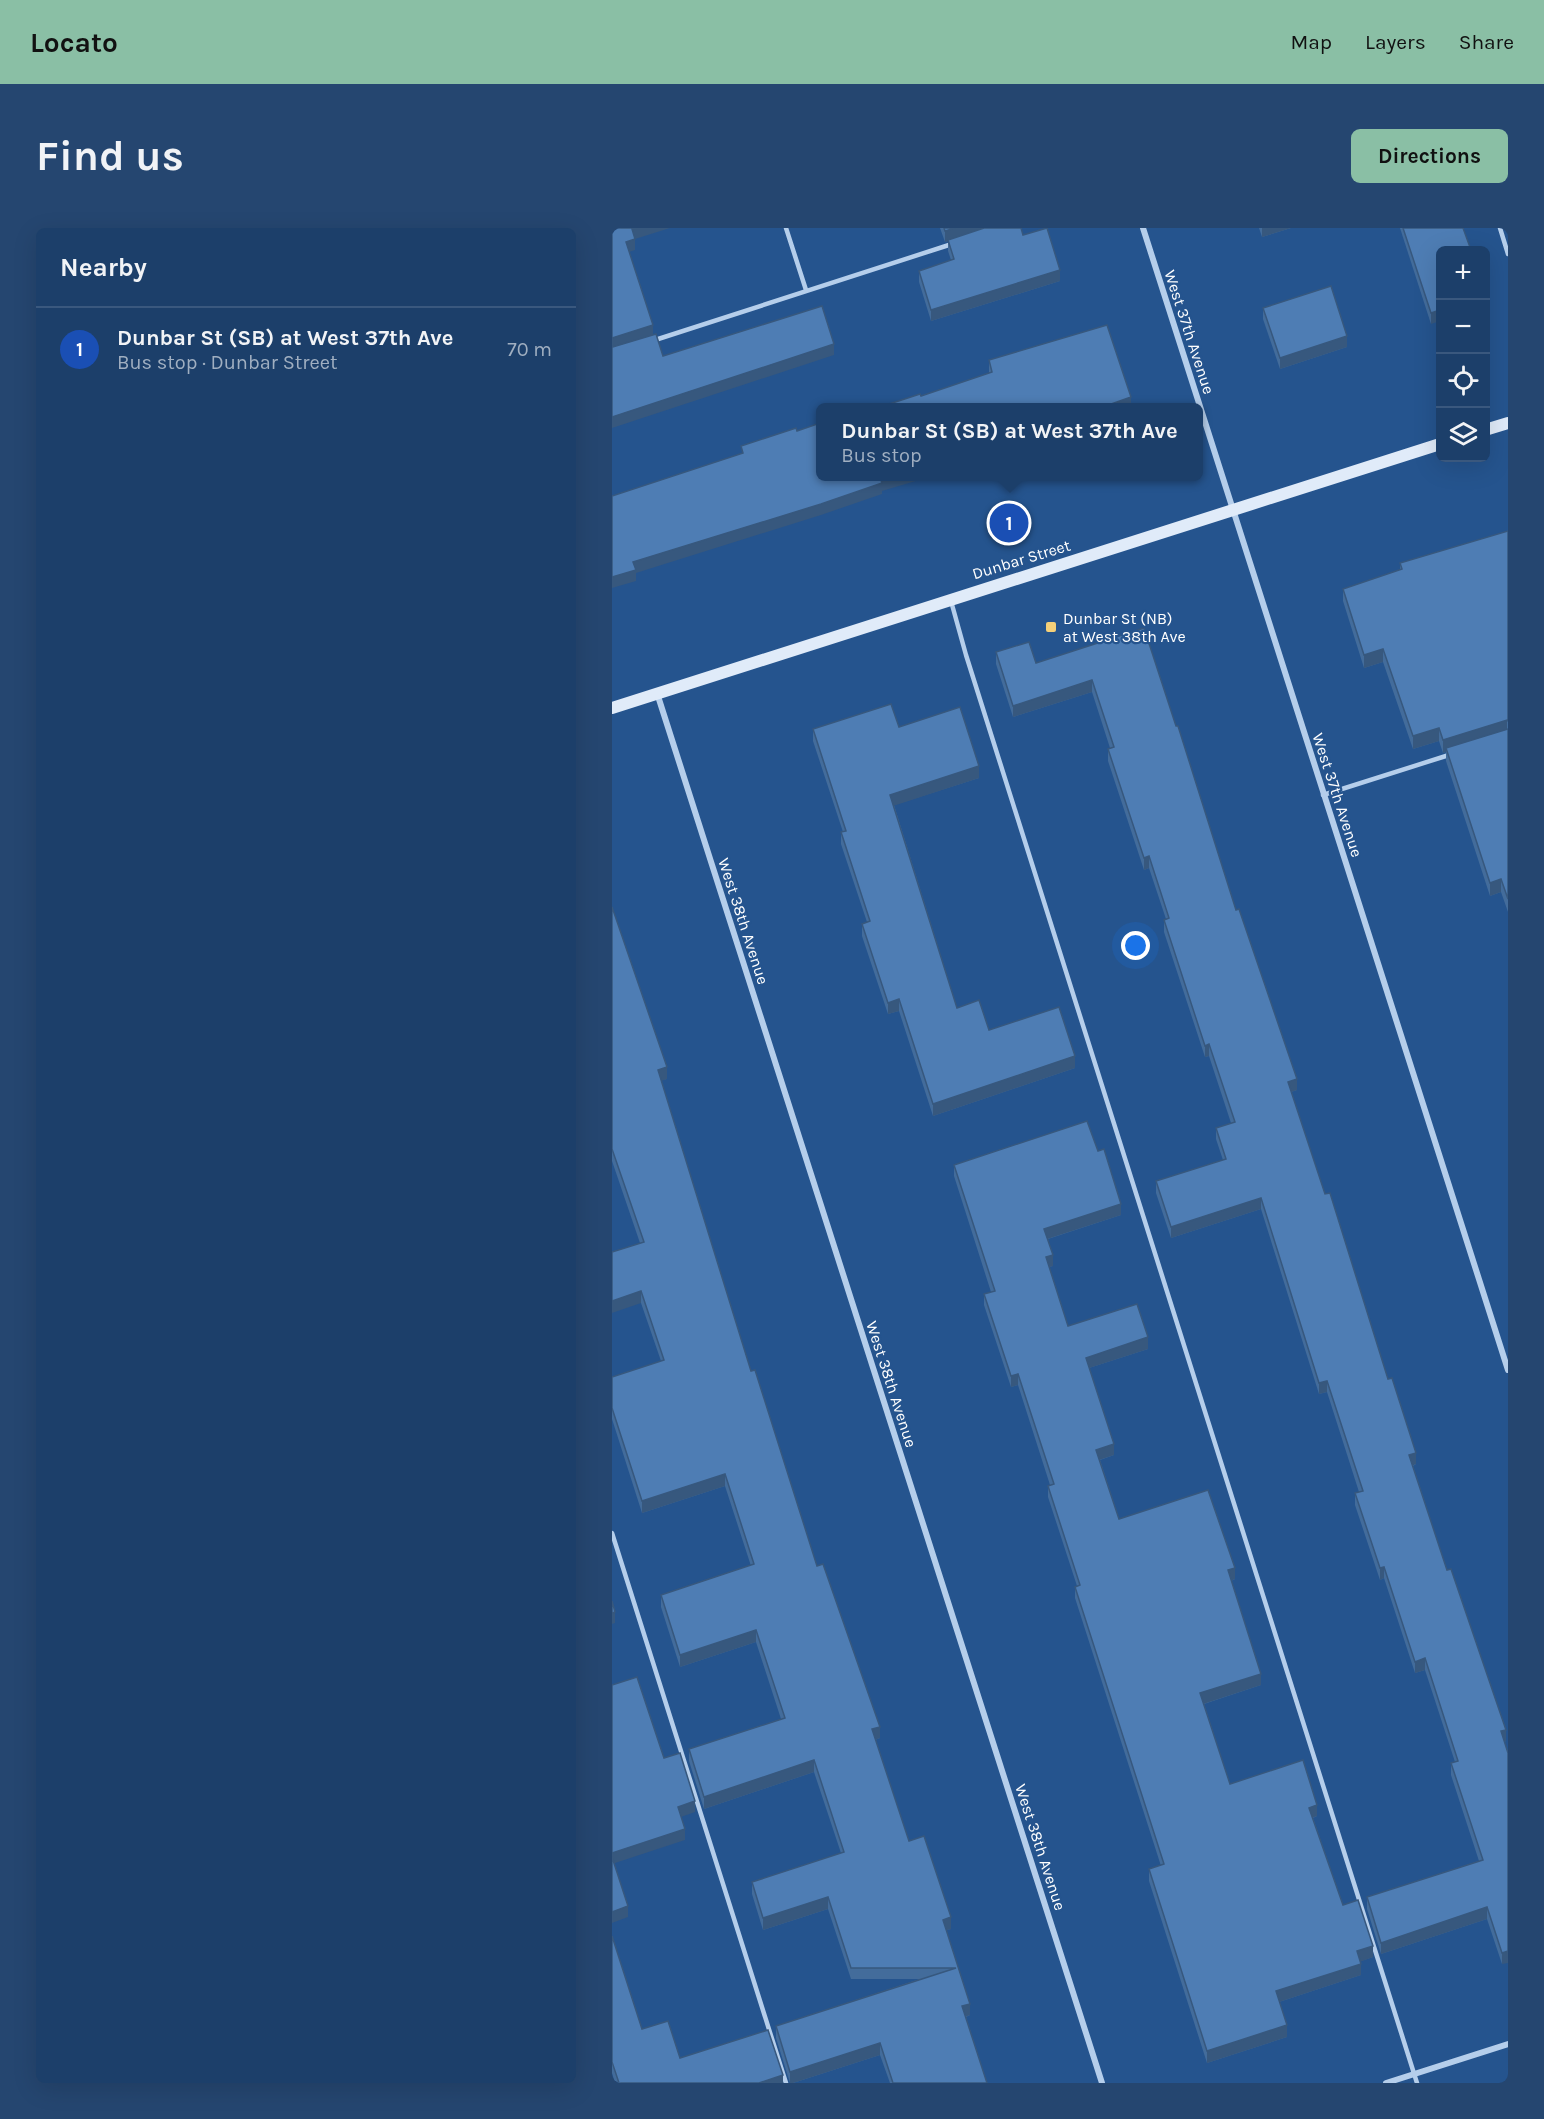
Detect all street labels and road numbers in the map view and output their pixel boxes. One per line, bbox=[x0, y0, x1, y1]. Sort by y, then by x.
street label: West 37th Avenue bbox=[1161, 268, 1219, 397]
street label: Dunbar Street bbox=[970, 536, 1073, 583]
street label: West 37th Avenue bbox=[1309, 731, 1367, 860]
street label: West 38th Avenue bbox=[714, 856, 773, 987]
street label: West 38th Avenue bbox=[862, 1319, 921, 1450]
street label: West 38th Avenue bbox=[1011, 1782, 1070, 1913]

